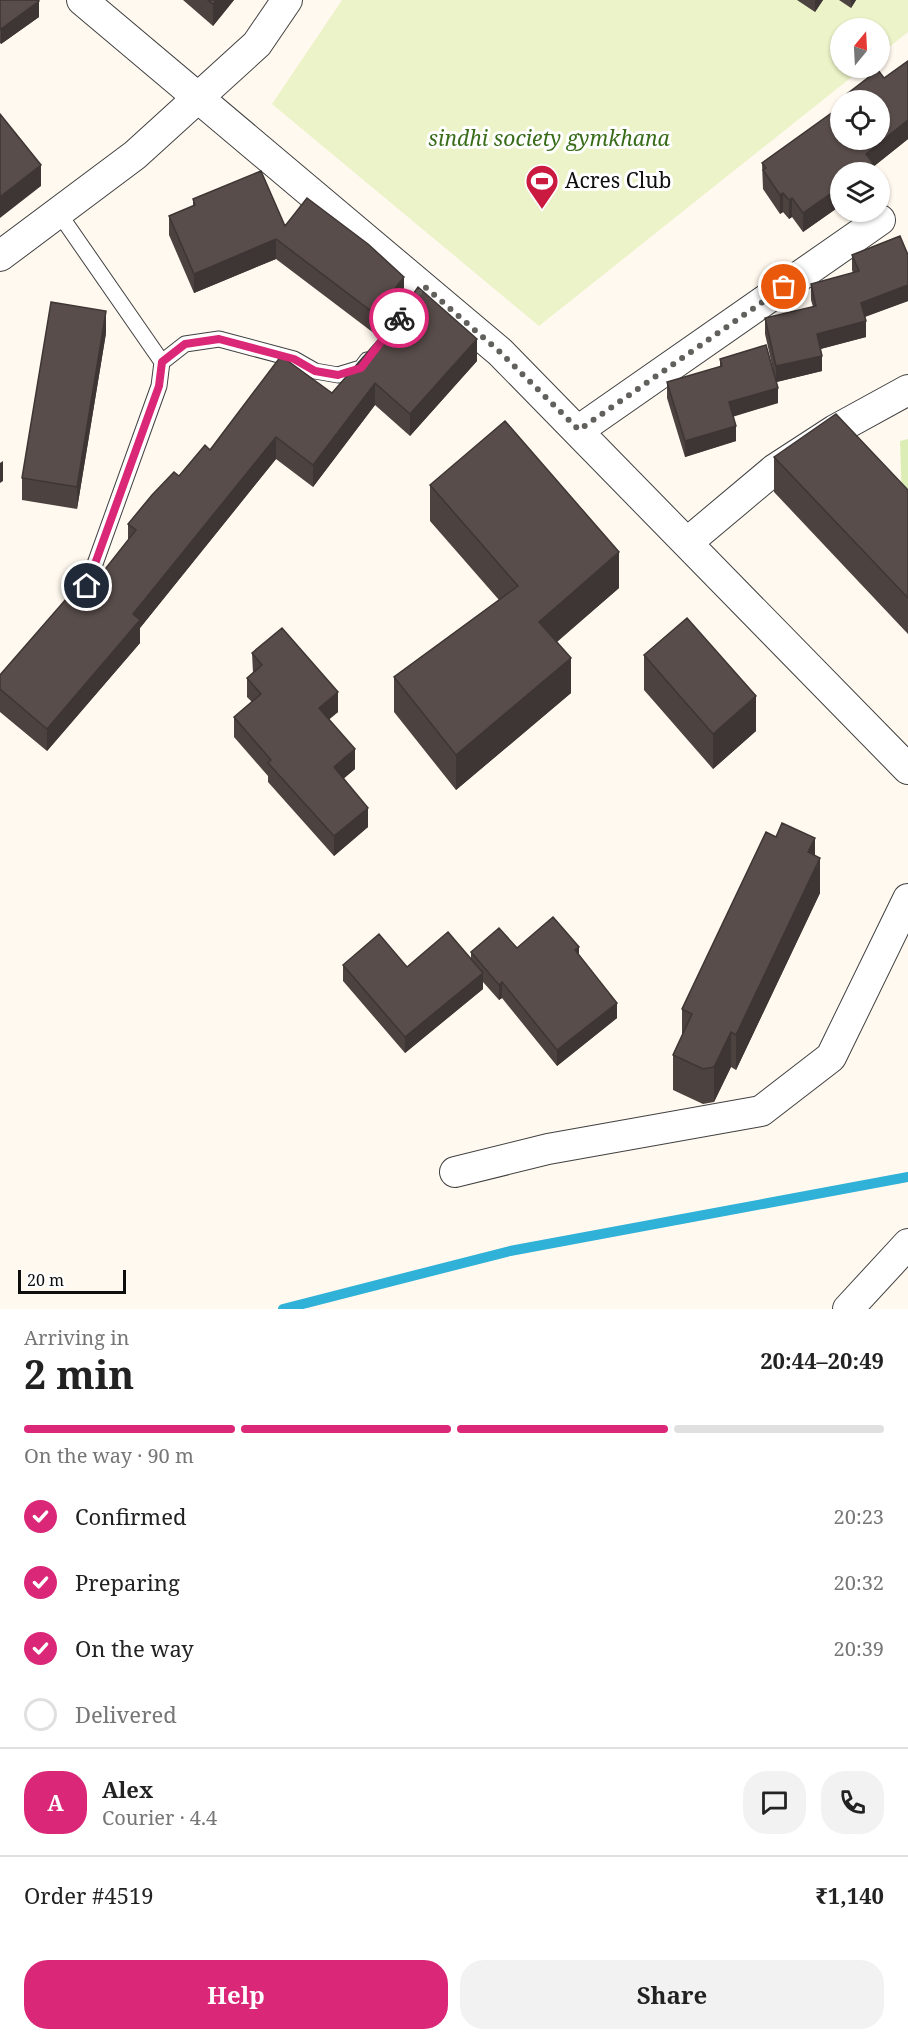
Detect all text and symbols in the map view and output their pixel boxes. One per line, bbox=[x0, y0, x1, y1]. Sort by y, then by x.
north arrow bbox=[830, 18, 890, 78]
map controls bbox=[830, 18, 890, 222]
button: locate bbox=[830, 90, 890, 150]
park label: sindhi society gymkhana bbox=[428, 124, 671, 152]
button: layers bbox=[830, 162, 890, 222]
sports icon: Acres Club bbox=[524, 163, 560, 210]
place label: Acres Club bbox=[565, 166, 671, 194]
pin bbox=[758, 261, 809, 312]
icon: bag bbox=[767, 270, 800, 303]
courier bbox=[369, 288, 429, 348]
icon: bike bbox=[383, 302, 416, 335]
pin bbox=[61, 560, 112, 611]
icon: home bbox=[70, 569, 103, 602]
scale bar bbox=[18, 1267, 126, 1294]
text: 20 m bbox=[27, 1269, 64, 1291]
text: Arriving in bbox=[24, 1324, 129, 1351]
text: 20:44–20:49 bbox=[760, 1345, 884, 1375]
text: 2 min bbox=[24, 1347, 134, 1400]
text: On the way · 90 m bbox=[24, 1442, 194, 1469]
icon: check bbox=[24, 1500, 57, 1533]
text: Confirmed bbox=[75, 1501, 186, 1531]
text: 20:23 bbox=[834, 1503, 884, 1530]
icon: check bbox=[24, 1566, 57, 1599]
text: Preparing bbox=[75, 1567, 180, 1597]
text: 20:32 bbox=[834, 1569, 884, 1596]
icon: check bbox=[24, 1632, 57, 1665]
text: On the way bbox=[75, 1633, 194, 1663]
text: 20:39 bbox=[834, 1635, 884, 1662]
text: Delivered bbox=[75, 1699, 177, 1729]
button: chat bbox=[743, 1771, 806, 1834]
button: phone bbox=[821, 1771, 884, 1834]
text: Alex bbox=[102, 1774, 153, 1804]
text: A bbox=[47, 1787, 64, 1817]
text: Courier · 4.4 bbox=[102, 1804, 217, 1831]
text: Order #4519 bbox=[24, 1880, 154, 1910]
text: ₹1,140 bbox=[816, 1880, 884, 1910]
button: Help bbox=[24, 1960, 448, 2029]
button: Share bbox=[460, 1960, 884, 2029]

